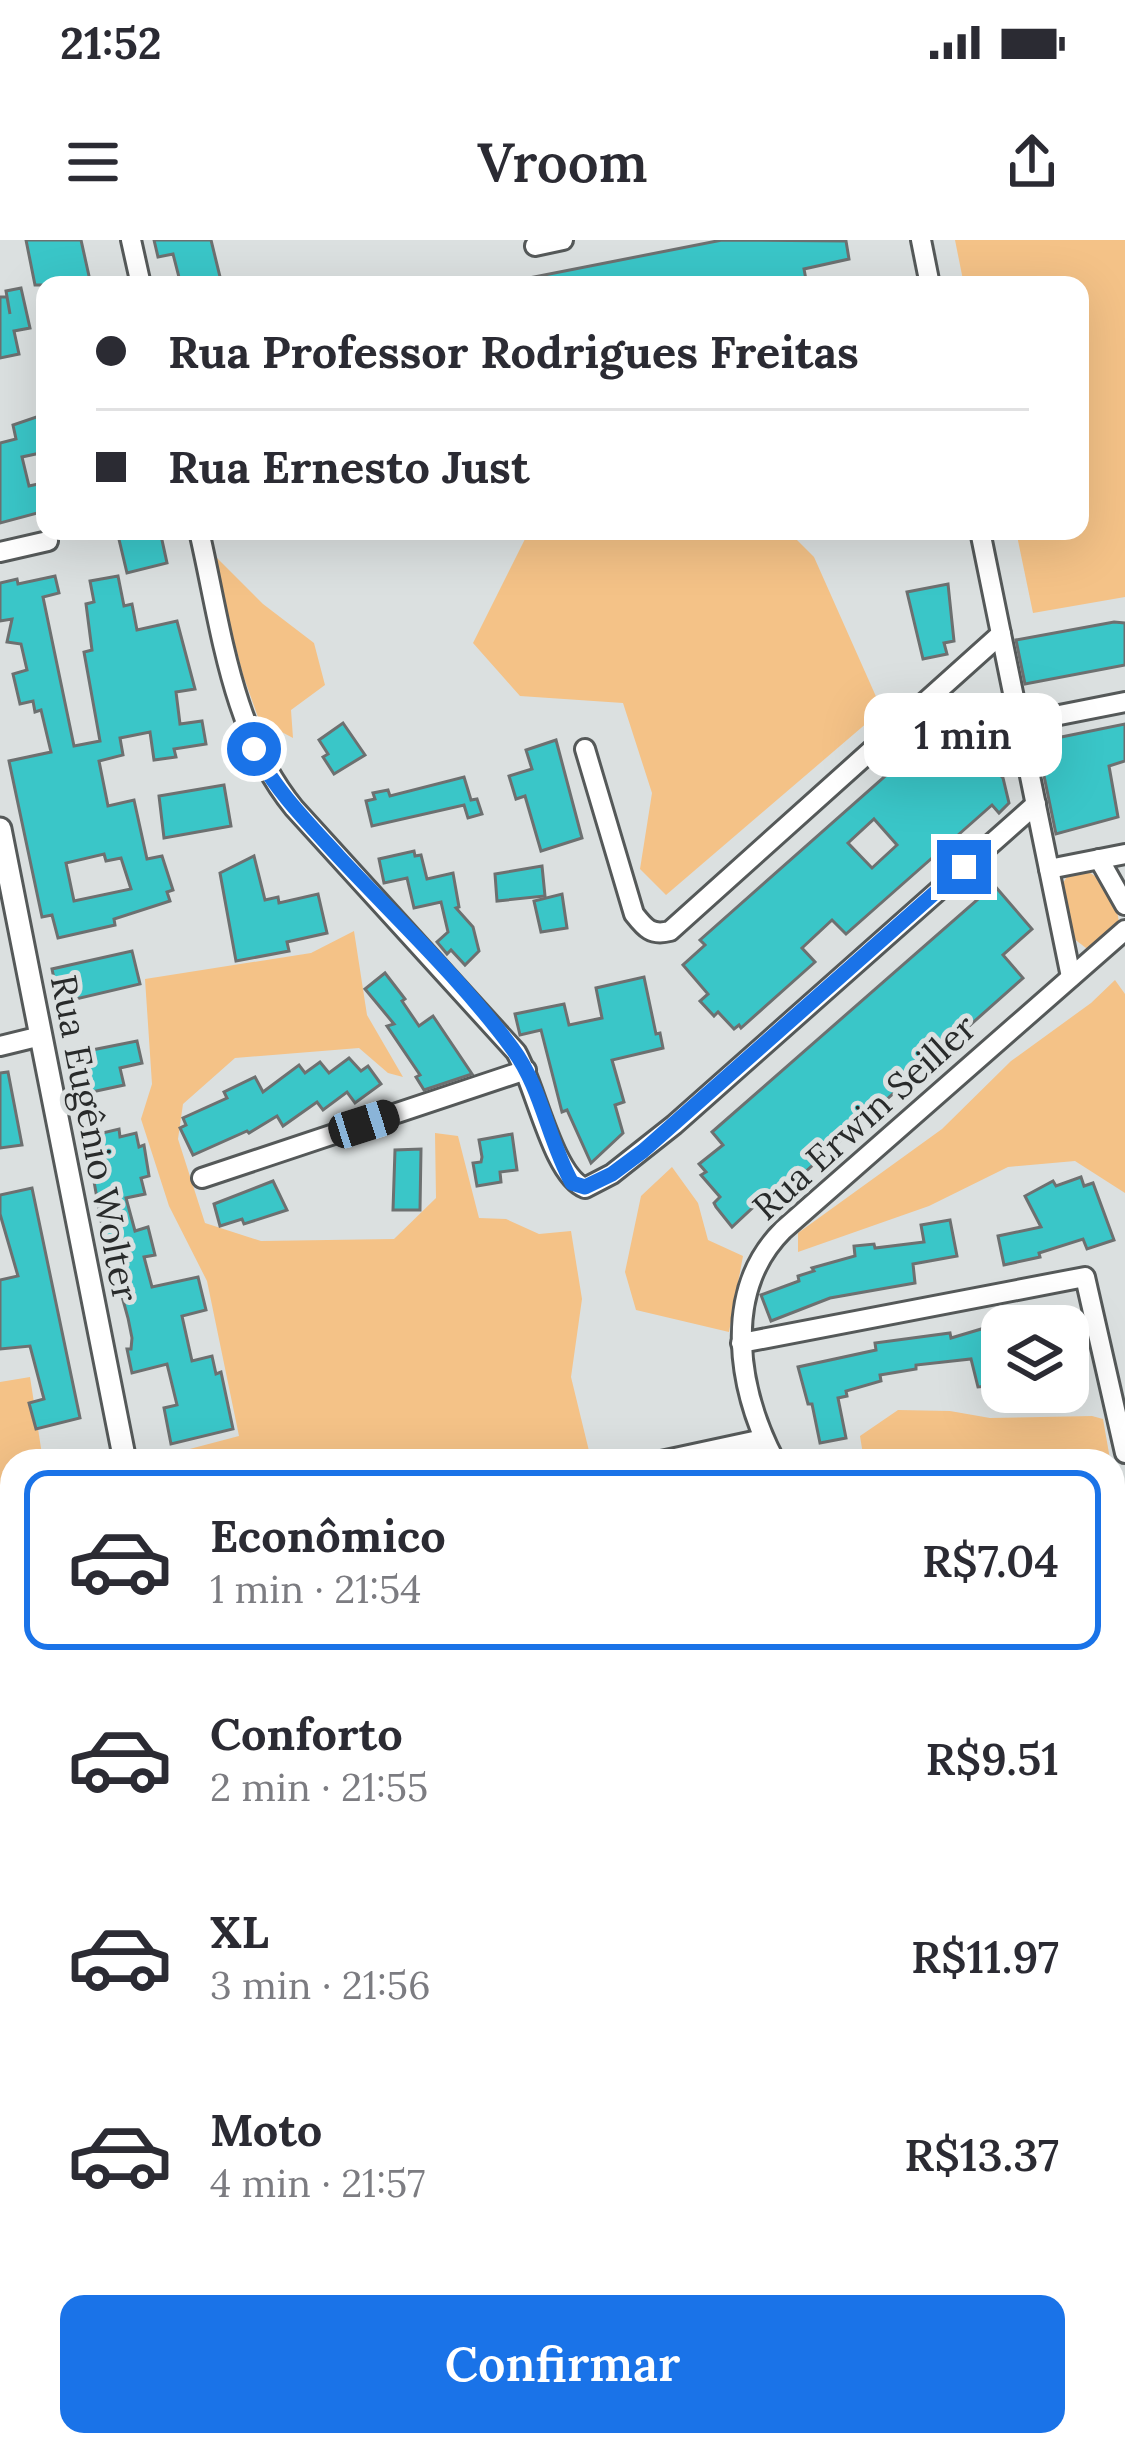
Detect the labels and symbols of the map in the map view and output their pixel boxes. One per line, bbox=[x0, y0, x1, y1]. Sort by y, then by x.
callout: 1 min bbox=[865, 693, 1063, 777]
route start bbox=[227, 722, 281, 776]
route end bbox=[937, 840, 991, 894]
street label: Rua Eugênio Wolter bbox=[41, 971, 149, 1306]
street label: Rua Erwin Seiller bbox=[743, 1004, 986, 1230]
car bbox=[324, 1096, 404, 1152]

